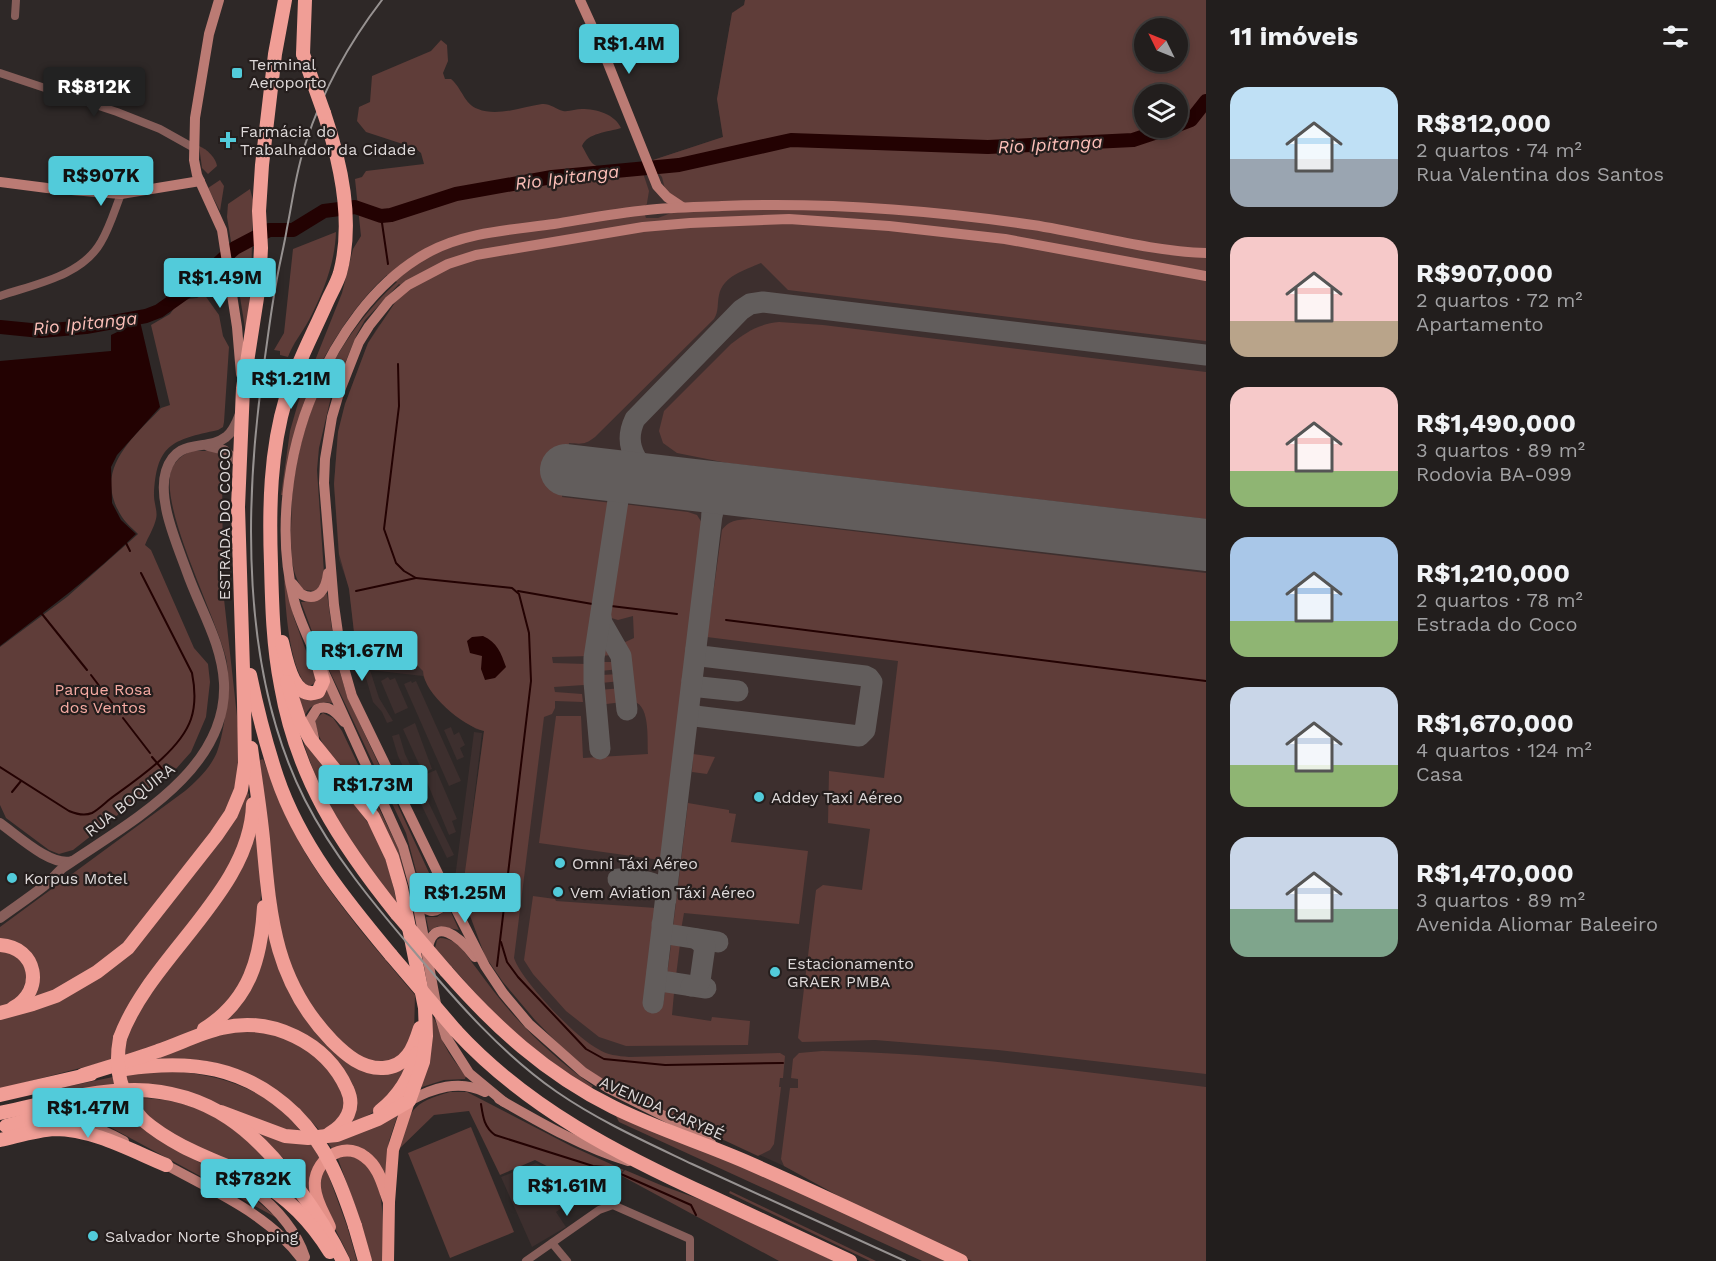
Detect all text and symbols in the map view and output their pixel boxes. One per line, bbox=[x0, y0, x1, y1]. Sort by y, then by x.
north arrow bbox=[1134, 18, 1188, 72]
map controls bbox=[1134, 18, 1188, 138]
icon: filters bbox=[1659, 20, 1692, 53]
text: 11 imóveis bbox=[1230, 21, 1358, 51]
pin: R$1.4M bbox=[580, 24, 678, 75]
text: R$1.4M bbox=[593, 31, 665, 55]
place label: Terminal Aeroporto bbox=[249, 55, 327, 92]
marker: Terminal Aeroporto bbox=[230, 66, 244, 80]
pin: R$812K bbox=[45, 67, 143, 118]
text: R$812K bbox=[57, 74, 131, 98]
button: layers bbox=[1134, 84, 1188, 138]
text: R$812,000 bbox=[1416, 108, 1551, 138]
icon: home bbox=[1278, 111, 1350, 183]
place label: Farmácia do Trabalhador da Cidade bbox=[240, 122, 416, 159]
water label: Rio Ipitanga bbox=[997, 131, 1103, 157]
marker: Farmácia do Trabalhador da Cidade bbox=[221, 133, 235, 147]
text: 2 quartos · 74 m² bbox=[1416, 138, 1582, 162]
pin: R$907K bbox=[52, 156, 150, 207]
water label: Rio Ipitanga bbox=[514, 160, 620, 194]
text: Rua Valentina dos Santos bbox=[1416, 162, 1664, 186]
text: R$907K bbox=[62, 163, 140, 187]
pin: R$1.49M bbox=[165, 258, 275, 309]
text: R$907,000 bbox=[1416, 258, 1553, 288]
icon: home bbox=[1278, 261, 1350, 333]
text: R$1.49M bbox=[178, 265, 262, 289]
text: 2 quartos · 72 m² bbox=[1416, 288, 1583, 312]
water label: Rio Ipitanga bbox=[32, 307, 138, 339]
text: Apartamento bbox=[1416, 312, 1544, 336]
pin: R$1.21M bbox=[236, 359, 346, 410]
text: R$1.21M bbox=[251, 366, 331, 390]
text: R$1,490,000 bbox=[1416, 408, 1576, 438]
icon: home bbox=[1278, 411, 1350, 483]
text: 3 quartos · 89 m² bbox=[1416, 438, 1585, 462]
street label: ESTRADA DO COCO bbox=[215, 448, 234, 600]
text: Rodovia BA-099 bbox=[1416, 462, 1572, 486]
text: R$1,210,000 bbox=[1416, 558, 1570, 588]
icon: home bbox=[1278, 561, 1350, 633]
text: 2 quartos · 78 m² bbox=[1416, 588, 1583, 612]
text: Estrada do Coco bbox=[1416, 612, 1577, 636]
pin: R$1.67M bbox=[307, 631, 417, 682]
text: R$1.67M bbox=[320, 638, 404, 662]
park label: Parque Rosa dos Ventos bbox=[54, 680, 152, 717]
text: R$1,670,000 bbox=[1416, 708, 1574, 738]
icon: home bbox=[1278, 711, 1350, 783]
text: 4 quartos · 124 m² bbox=[1416, 738, 1592, 762]
street label: RUA BOQUIRA bbox=[81, 759, 179, 841]
text: Casa bbox=[1416, 762, 1463, 786]
pin: R$1.73M bbox=[318, 765, 428, 816]
text: R$1.73M bbox=[333, 772, 413, 796]
place label: Addey Taxi Aéreo bbox=[771, 788, 903, 807]
marker: Addey Taxi Aéreo bbox=[752, 790, 766, 804]
place label: Omni Táxi Aéreo bbox=[572, 854, 698, 873]
marker: Omni Táxi Aéreo bbox=[553, 856, 567, 870]
text: R$1,470,000 bbox=[1416, 858, 1574, 888]
icon: home bbox=[1278, 861, 1350, 933]
place label: Korpus Motel bbox=[24, 869, 128, 888]
marker: Korpus Motel bbox=[5, 871, 19, 885]
pin: R$1.25M bbox=[410, 873, 520, 924]
text: R$1.25M bbox=[424, 880, 506, 904]
place label: Vem Aviation Táxi Aéreo bbox=[570, 883, 755, 902]
marker: Vem Aviation Táxi Aéreo bbox=[551, 885, 565, 899]
text: 3 quartos · 89 m² bbox=[1416, 888, 1585, 912]
text: Avenida Aliomar Baleeiro bbox=[1416, 912, 1658, 936]
place label: Estacionamento GRAER PMBA bbox=[787, 954, 914, 991]
marker: Estacionamento GRAER PMBA bbox=[768, 965, 782, 979]
street label: AVENIDA CARYBÉ bbox=[597, 1072, 727, 1144]
pin: R$1.47M bbox=[33, 1088, 143, 1139]
text: R$1.47M bbox=[46, 1095, 130, 1119]
pin: R$782K bbox=[204, 1159, 302, 1210]
text: R$782K bbox=[215, 1166, 291, 1190]
pin: R$1.61M bbox=[512, 1166, 622, 1217]
text: R$1.61M bbox=[527, 1173, 607, 1197]
place label: Salvador Norte Shopping bbox=[105, 1227, 299, 1246]
marker: Salvador Norte Shopping bbox=[86, 1229, 100, 1243]

